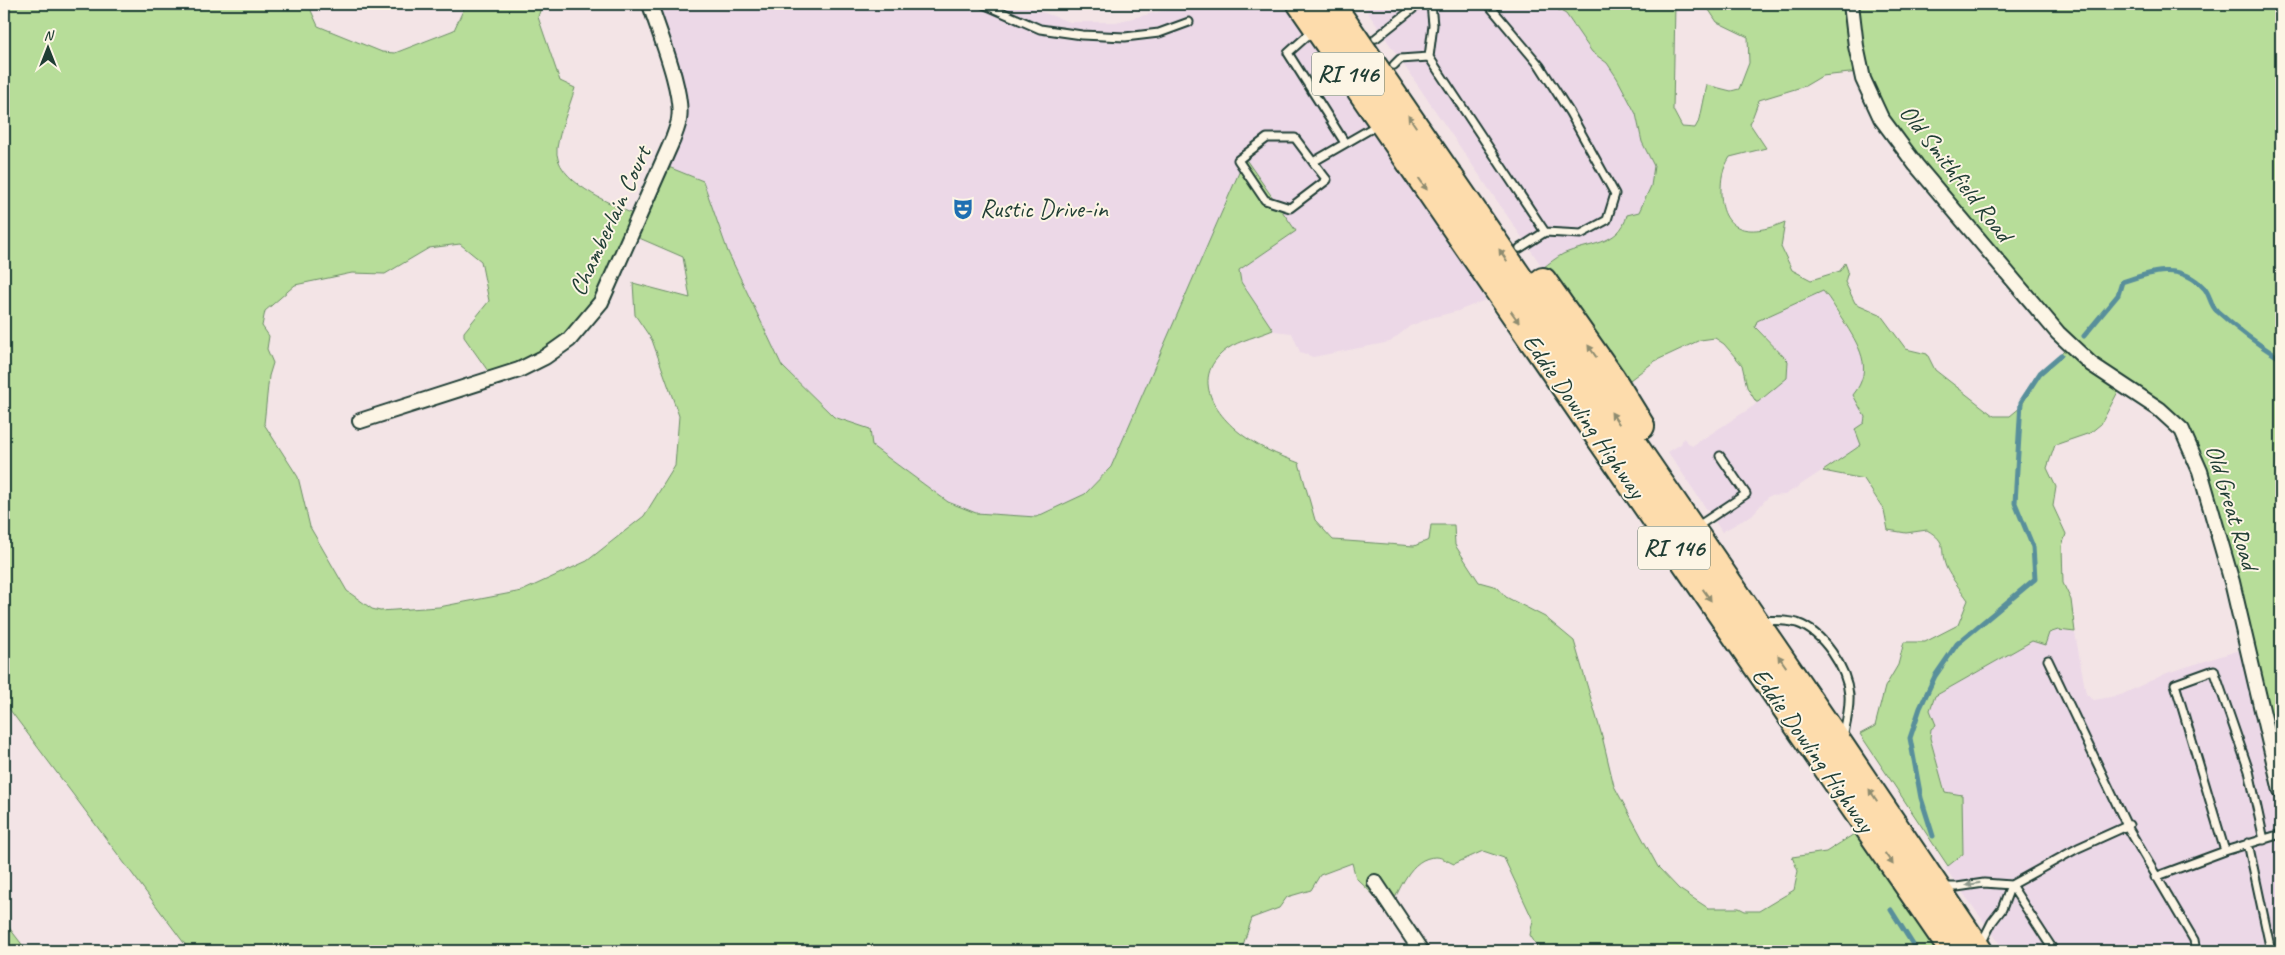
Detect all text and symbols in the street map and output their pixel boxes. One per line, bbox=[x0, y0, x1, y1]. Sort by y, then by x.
north arrow bbox=[22, 22, 72, 72]
text: N bbox=[44, 27, 55, 44]
road number: RI 146 bbox=[1312, 52, 1384, 96]
street label: Old Smithfield Road bbox=[1892, 98, 2022, 252]
one-way arrow bbox=[1407, 114, 1416, 128]
street label: Chamberlain Court bbox=[561, 139, 660, 301]
one-way arrow bbox=[1418, 177, 1428, 190]
place label: Rustic Drive-in bbox=[980, 193, 1108, 225]
theatre icon: Rustic Drive-in bbox=[950, 196, 976, 222]
one-way arrow bbox=[1498, 248, 1508, 262]
one-way arrow bbox=[1510, 311, 1520, 324]
street label: Eddie Dowling Highway bbox=[1515, 327, 1654, 507]
one-way arrow bbox=[1587, 344, 1597, 357]
one-way arrow bbox=[1610, 411, 1620, 425]
street label: Old Great Road bbox=[2198, 441, 2267, 577]
road number: RI 146 bbox=[1638, 526, 1710, 570]
one-way arrow bbox=[1702, 588, 1712, 602]
one-way arrow bbox=[1777, 654, 1787, 667]
street label: Eddie Dowling Highway bbox=[1744, 661, 1883, 841]
one-way arrow bbox=[1869, 788, 1878, 802]
one-way arrow bbox=[1884, 852, 1894, 865]
one-way arrow bbox=[1965, 881, 1981, 889]

